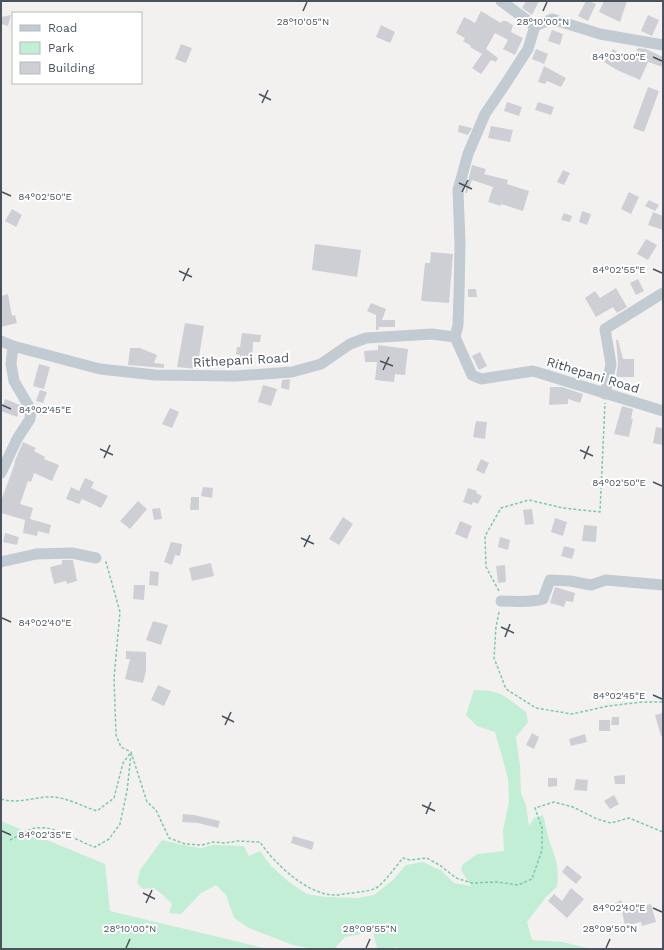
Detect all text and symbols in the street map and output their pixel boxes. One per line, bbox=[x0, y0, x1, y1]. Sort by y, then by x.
legend bbox=[12, 12, 142, 84]
text: 28°10'05"N bbox=[277, 16, 329, 27]
text: 28°10'00"N bbox=[517, 16, 569, 27]
text: Road bbox=[48, 21, 77, 35]
text: Park bbox=[48, 41, 74, 55]
text: 84°03'00"E bbox=[592, 51, 646, 62]
text: Building bbox=[48, 61, 95, 75]
text: 84°02'50"E bbox=[18, 191, 72, 202]
text: 84°02'55"E bbox=[592, 264, 646, 275]
street label: Rithepani Road bbox=[193, 350, 289, 370]
street label: Rithepani Road bbox=[545, 354, 641, 396]
text: 84°02'45"E bbox=[19, 404, 71, 415]
text: 84°02'50"E bbox=[592, 477, 646, 488]
text: 84°02'40"E bbox=[18, 617, 72, 628]
text: 84°02'45"E bbox=[593, 690, 645, 701]
text: 84°02'35"E bbox=[18, 829, 72, 840]
text: 84°02'40"E bbox=[592, 902, 646, 913]
text: 28°10'00"N bbox=[104, 923, 156, 934]
text: 28°09'55"N bbox=[343, 923, 397, 934]
text: 28°09'50"N bbox=[583, 923, 637, 934]

